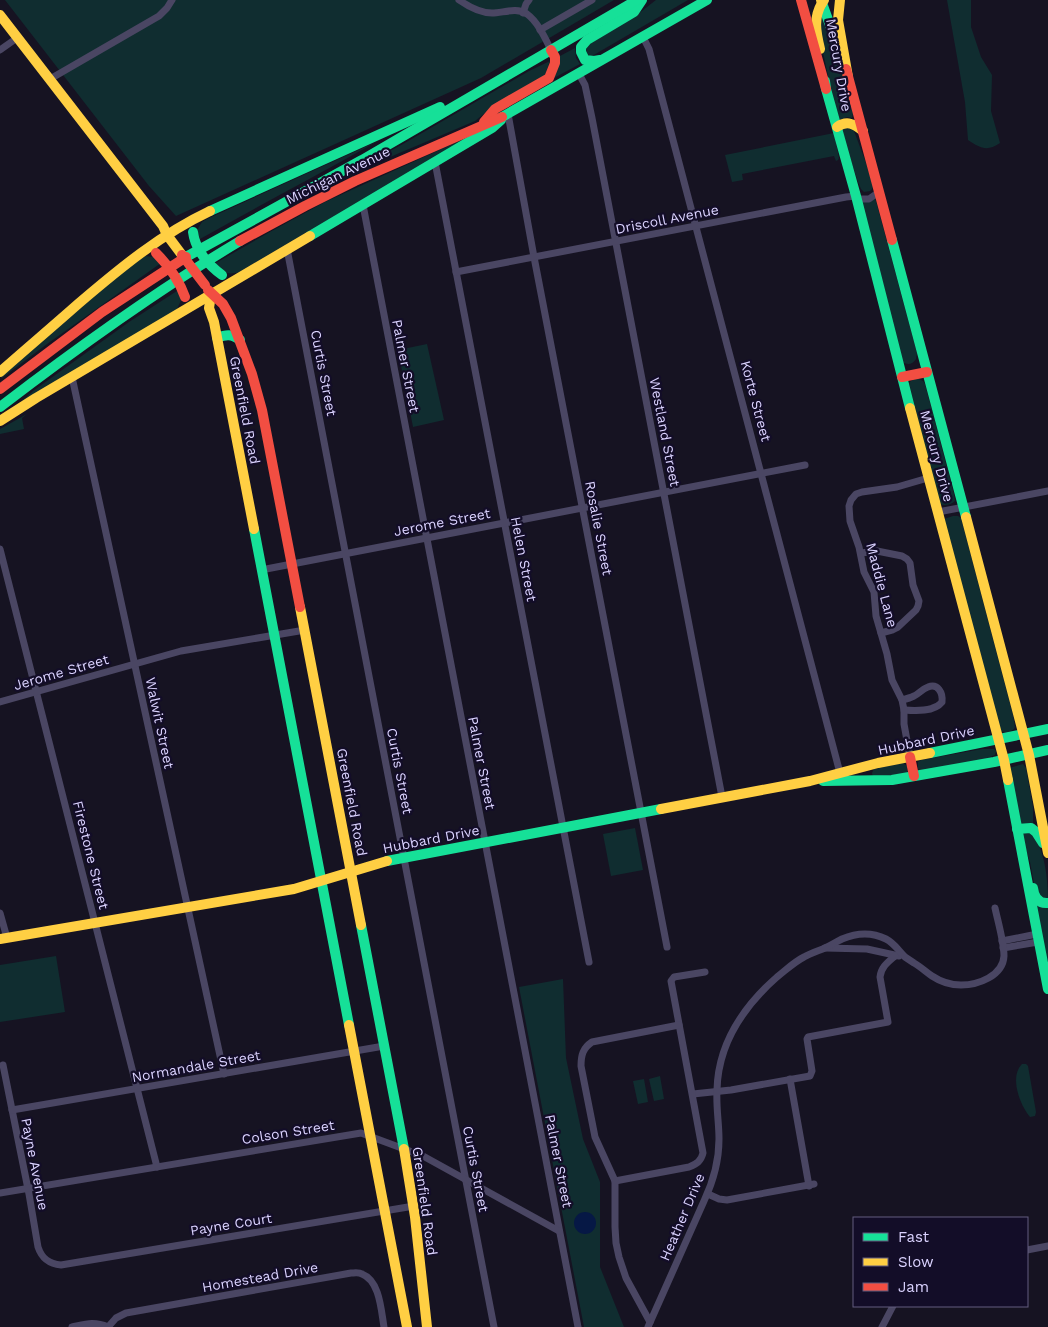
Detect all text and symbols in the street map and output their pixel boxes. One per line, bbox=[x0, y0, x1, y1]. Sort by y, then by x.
street label: Mercury Drive bbox=[823, 17, 855, 113]
street label: Michigan Avenue bbox=[283, 143, 393, 207]
street label: Driscoll Avenue bbox=[614, 201, 720, 237]
street label: Palmer Street bbox=[389, 318, 423, 414]
street label: Curtis Street bbox=[308, 329, 340, 418]
street label: Greenfield Road bbox=[227, 355, 263, 465]
street label: Korte Street bbox=[738, 359, 775, 443]
street label: Westland Street bbox=[647, 376, 683, 488]
street label: Mercury Drive bbox=[917, 408, 957, 504]
street label: Rosalie Street bbox=[582, 479, 616, 577]
street label: Jerome Street bbox=[392, 505, 492, 539]
street label: Helen Street bbox=[508, 515, 540, 603]
street label: Maddie Lane bbox=[863, 541, 901, 629]
street label: Jerome Street bbox=[12, 651, 110, 693]
street label: Walwit Street bbox=[142, 676, 178, 770]
street label: Palmer Street bbox=[465, 715, 499, 811]
street label: Hubbard Drive bbox=[876, 722, 976, 758]
street label: Curtis Street bbox=[384, 727, 416, 816]
street label: Greenfield Road bbox=[334, 747, 370, 857]
street label: Firestone Street bbox=[70, 799, 112, 911]
street label: Hubbard Drive bbox=[381, 822, 481, 856]
street label: Normandale Street bbox=[131, 1047, 262, 1085]
street label: Palmer Street bbox=[542, 1113, 576, 1209]
street label: Payne Avenue bbox=[18, 1116, 52, 1212]
street label: Colson Street bbox=[240, 1117, 336, 1147]
street label: Curtis Street bbox=[460, 1125, 492, 1214]
street label: Greenfield Road bbox=[409, 1146, 441, 1256]
street label: Heather Drive bbox=[656, 1171, 708, 1263]
street label: Payne Court bbox=[189, 1210, 273, 1238]
legend bbox=[853, 1217, 1028, 1307]
text: Fast bbox=[898, 1228, 930, 1246]
text: Slow bbox=[898, 1253, 934, 1271]
street label: Homestead Drive bbox=[201, 1259, 319, 1295]
text: Jam bbox=[898, 1278, 929, 1296]

